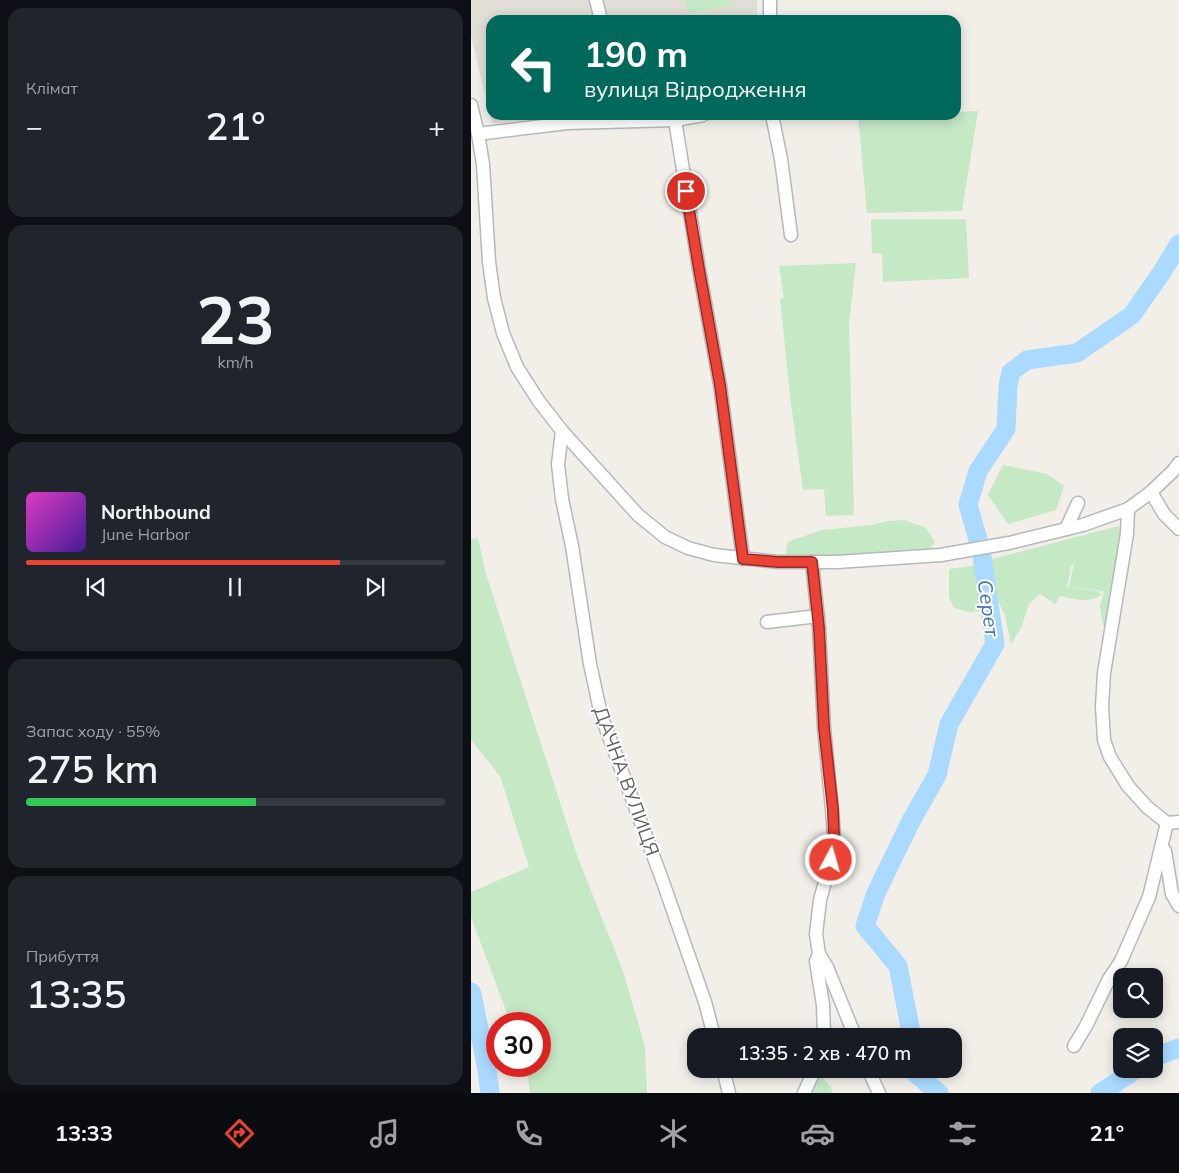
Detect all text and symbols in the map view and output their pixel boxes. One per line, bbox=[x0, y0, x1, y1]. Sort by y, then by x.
text: 190 m bbox=[584, 32, 688, 76]
icon: left bbox=[501, 35, 566, 100]
text: вулиця Відродження bbox=[584, 75, 807, 103]
text: Клімат bbox=[26, 78, 78, 98]
text: 21° bbox=[206, 102, 265, 150]
text: − bbox=[26, 109, 43, 144]
text: + bbox=[428, 109, 445, 144]
pin bbox=[665, 170, 707, 212]
icon: arrive bbox=[672, 177, 700, 205]
text: 23 bbox=[196, 279, 275, 360]
text: km/h bbox=[217, 352, 254, 372]
text: Northbound bbox=[101, 500, 211, 524]
text: June Harbor bbox=[101, 524, 190, 544]
icon: previous bbox=[82, 573, 110, 601]
icon: pause bbox=[221, 573, 249, 601]
icon: next bbox=[361, 573, 389, 601]
water label: Серет bbox=[973, 578, 1005, 639]
street label: ДАЧНА ВУЛИЦЯ bbox=[589, 703, 665, 859]
text: Запас ходу · 55% bbox=[26, 721, 160, 741]
text: 275 km bbox=[26, 745, 159, 793]
position arrow bbox=[804, 833, 856, 885]
text: Прибуття bbox=[26, 946, 99, 966]
map controls bbox=[1113, 968, 1163, 1078]
button: search bbox=[1113, 968, 1163, 1018]
text: 13:35 bbox=[26, 970, 126, 1018]
speed limit sign: 30 bbox=[486, 1012, 551, 1077]
button: layers bbox=[1113, 1028, 1163, 1078]
text: 13:35 · 2 хв · 470 m bbox=[738, 1041, 911, 1065]
icon: directions bbox=[222, 1116, 257, 1151]
icon: music bbox=[367, 1116, 402, 1151]
icon: phone bbox=[511, 1116, 546, 1151]
icon: climate bbox=[656, 1116, 691, 1151]
icon: car bbox=[800, 1116, 835, 1151]
icon: filters bbox=[945, 1116, 980, 1151]
text: 13:33 bbox=[55, 1119, 113, 1147]
text: 21° bbox=[1089, 1119, 1124, 1147]

